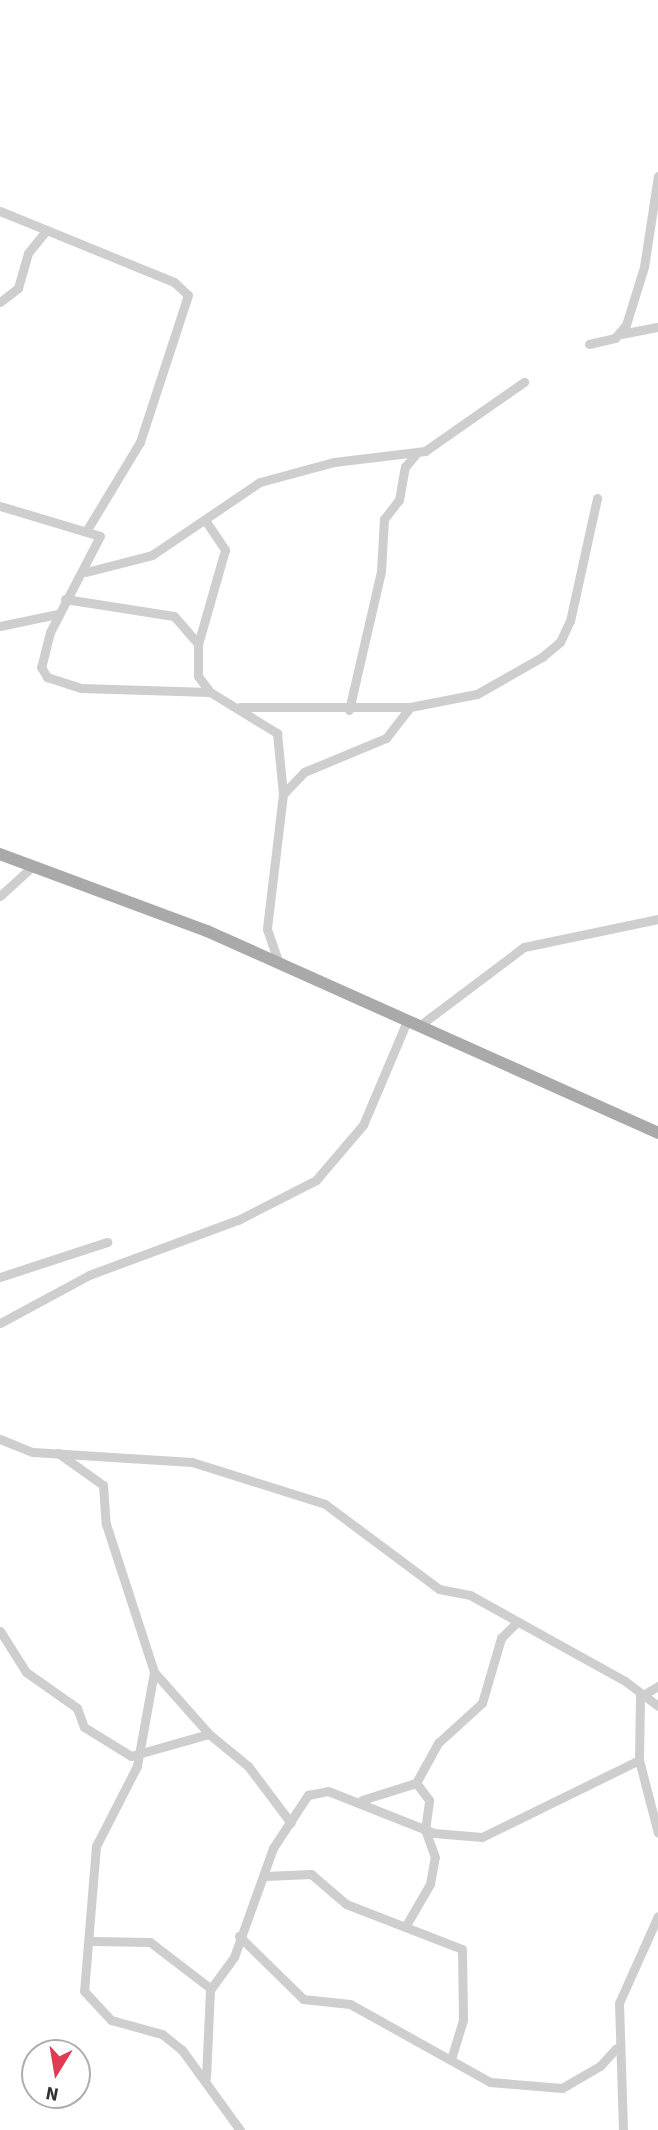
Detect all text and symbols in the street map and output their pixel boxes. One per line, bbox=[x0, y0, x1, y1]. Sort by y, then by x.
north arrow bbox=[21, 2039, 91, 2109]
text: N bbox=[44, 2079, 61, 2108]

